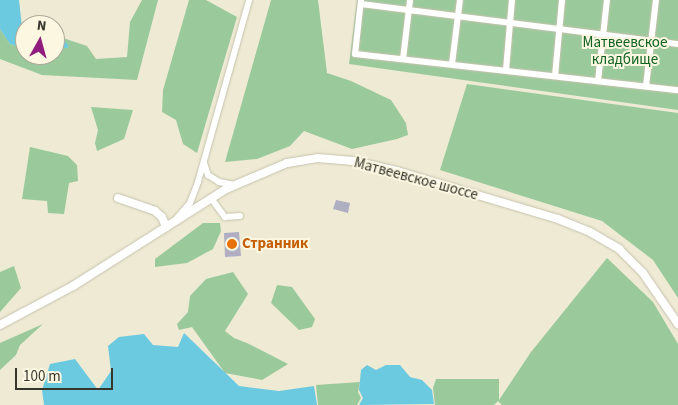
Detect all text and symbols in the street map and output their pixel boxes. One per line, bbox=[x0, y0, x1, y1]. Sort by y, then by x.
north arrow bbox=[15, 15, 65, 65]
text: N bbox=[36, 16, 48, 37]
park label: Матвеевское кладбище bbox=[583, 33, 667, 68]
street label: Матвеевское шоссе bbox=[352, 154, 480, 204]
place label: Странник bbox=[242, 235, 308, 253]
marker: Странник bbox=[226, 238, 238, 250]
scale bar bbox=[18, 358, 115, 390]
text: 100 m bbox=[23, 366, 61, 387]

